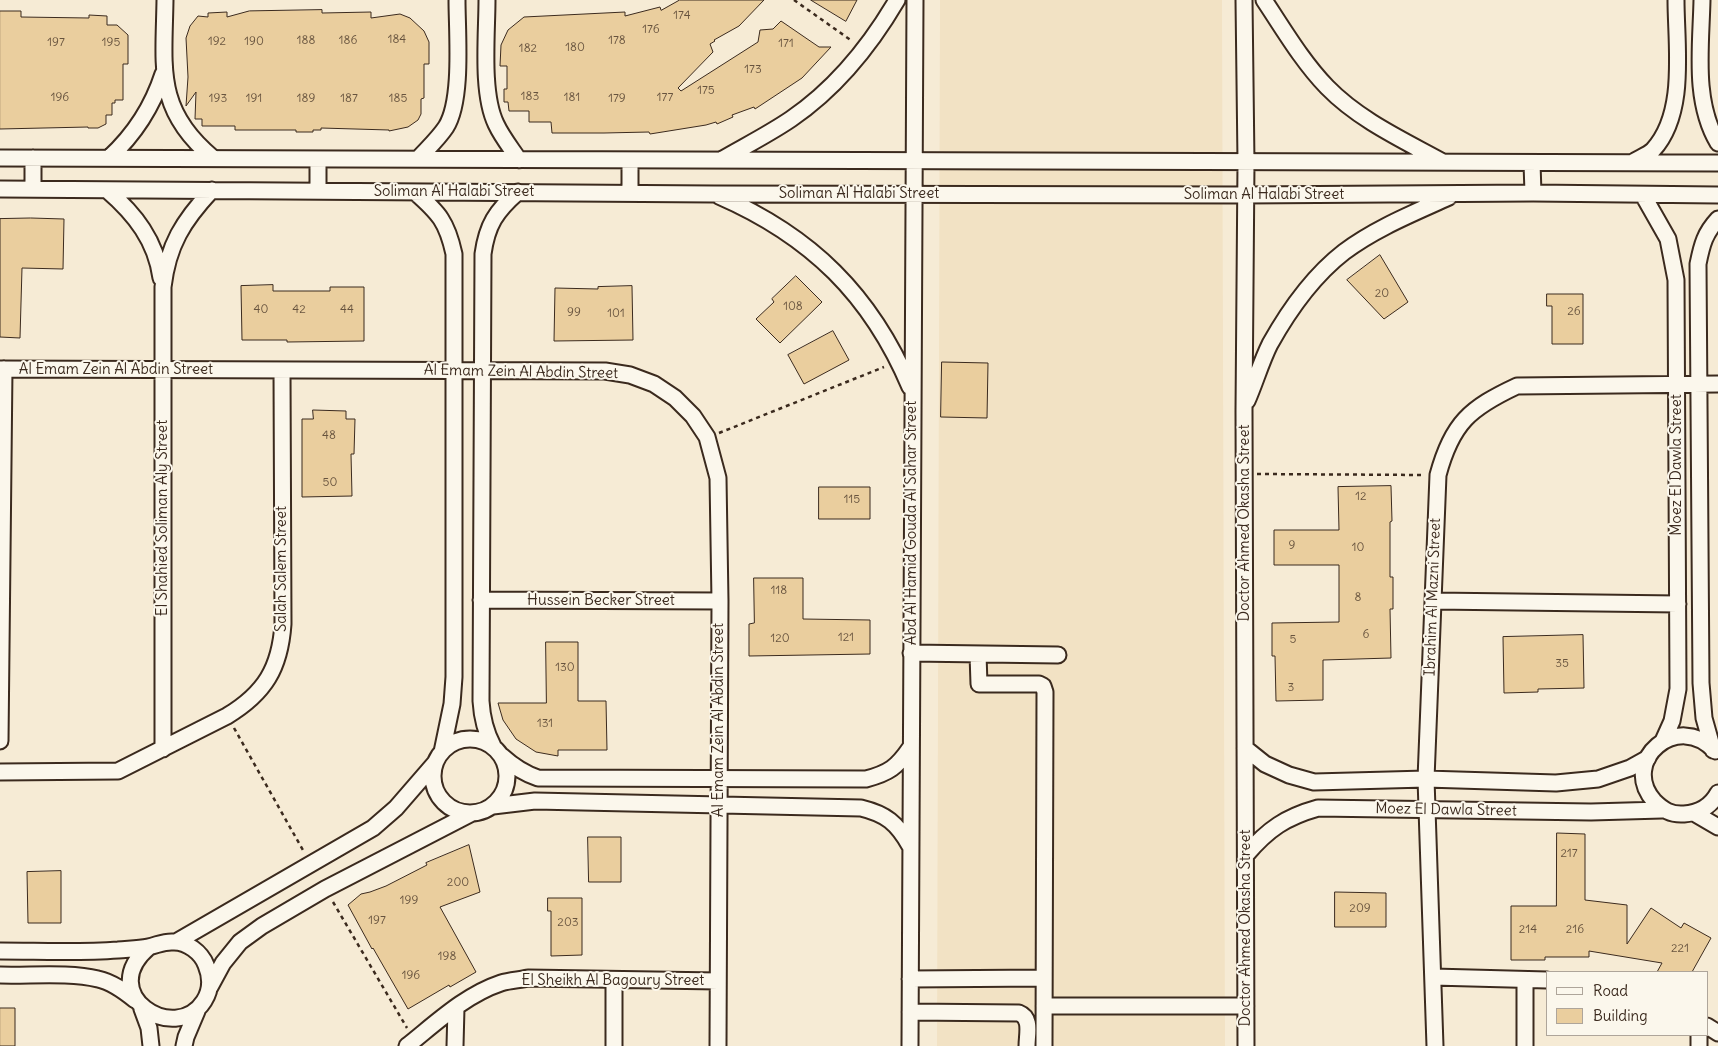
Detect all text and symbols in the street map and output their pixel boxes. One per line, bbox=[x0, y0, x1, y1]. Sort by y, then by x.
house number: 174 bbox=[673, 9, 691, 23]
house number: 176 bbox=[642, 23, 660, 37]
house number: 184 bbox=[388, 33, 406, 47]
house number: 188 bbox=[297, 34, 315, 48]
house number: 186 bbox=[339, 34, 357, 48]
house number: 178 bbox=[608, 34, 626, 48]
house number: 192 bbox=[208, 35, 226, 49]
house number: 190 bbox=[244, 35, 264, 49]
house number: 197 bbox=[47, 36, 65, 50]
house number: 195 bbox=[102, 36, 120, 50]
house number: 171 bbox=[778, 37, 794, 51]
house number: 180 bbox=[565, 41, 585, 55]
house number: 182 bbox=[519, 42, 537, 56]
house number: 173 bbox=[744, 63, 762, 77]
house number: 175 bbox=[697, 84, 715, 98]
house number: 183 bbox=[521, 90, 539, 104]
house number: 196 bbox=[51, 91, 69, 105]
house number: 181 bbox=[564, 91, 580, 105]
house number: 177 bbox=[657, 91, 673, 105]
house number: 193 bbox=[209, 92, 227, 106]
house number: 191 bbox=[246, 92, 262, 106]
house number: 189 bbox=[297, 92, 315, 106]
house number: 187 bbox=[340, 92, 358, 106]
house number: 185 bbox=[389, 92, 407, 106]
house number: 179 bbox=[608, 92, 626, 106]
street label: Soliman Al Halabi Street bbox=[374, 183, 534, 201]
street label: Soliman Al Halabi Street bbox=[779, 185, 939, 203]
street label: Soliman Al Halabi Street bbox=[1184, 186, 1344, 204]
house number: 20 bbox=[1375, 287, 1389, 301]
house number: 108 bbox=[783, 300, 803, 314]
house number: 40 bbox=[254, 303, 268, 317]
house number: 42 bbox=[292, 303, 306, 317]
house number: 44 bbox=[340, 303, 354, 317]
house number: 26 bbox=[1567, 305, 1581, 319]
house number: 99 bbox=[567, 306, 581, 320]
house number: 101 bbox=[607, 307, 625, 321]
street label: Al Emam Zein Al Abdin Street bbox=[19, 361, 213, 379]
street label: Al Emam Zein Al Abdin Street bbox=[424, 361, 618, 383]
street label: Moez El Dawla Street bbox=[1668, 394, 1686, 536]
street label: Abd Al Hamid Gouda Al Sahar Street bbox=[903, 401, 921, 645]
street label: El Shahied Soliman Aly Street bbox=[154, 420, 172, 616]
street label: Doctor Ahmed Okasha Street bbox=[1236, 424, 1254, 622]
house number: 48 bbox=[322, 429, 336, 443]
house number: 50 bbox=[323, 476, 337, 490]
house number: 12 bbox=[1355, 490, 1367, 504]
house number: 115 bbox=[844, 493, 860, 507]
street label: Salah Salem Street bbox=[273, 506, 291, 632]
street label: Ibrahim Al Mazni Street bbox=[1421, 518, 1445, 676]
house number: 9 bbox=[1289, 539, 1295, 553]
house number: 10 bbox=[1352, 541, 1364, 555]
house number: 118 bbox=[771, 584, 787, 598]
house number: 8 bbox=[1355, 591, 1361, 605]
street label: Hussein Becker Street bbox=[527, 592, 675, 610]
street label: Al Emam Zein Al Abdin Street bbox=[710, 623, 728, 817]
house number: 6 bbox=[1363, 628, 1369, 642]
house number: 121 bbox=[838, 631, 854, 645]
house number: 120 bbox=[770, 632, 790, 646]
house number: 5 bbox=[1290, 633, 1296, 647]
house number: 35 bbox=[1555, 657, 1569, 671]
house number: 130 bbox=[555, 661, 575, 675]
house number: 3 bbox=[1288, 681, 1294, 695]
house number: 131 bbox=[537, 717, 553, 731]
street label: Moez El Dawla Street bbox=[1375, 800, 1517, 820]
street label: Doctor Ahmed Okasha Street bbox=[1237, 829, 1255, 1027]
house number: 217 bbox=[1560, 847, 1578, 861]
house number: 200 bbox=[447, 876, 469, 890]
house number: 199 bbox=[400, 894, 418, 908]
house number: 209 bbox=[1349, 902, 1371, 916]
house number: 197 bbox=[368, 914, 386, 928]
house number: 203 bbox=[557, 916, 579, 930]
house number: 214 bbox=[1519, 923, 1537, 937]
house number: 216 bbox=[1566, 923, 1584, 937]
house number: 221 bbox=[1671, 942, 1689, 956]
house number: 198 bbox=[438, 950, 456, 964]
house number: 196 bbox=[402, 969, 420, 983]
legend bbox=[1546, 971, 1708, 1036]
street label: El Sheikh Al Bagoury Street bbox=[522, 972, 704, 990]
text: Road bbox=[1593, 981, 1628, 1000]
text: Building bbox=[1593, 1006, 1648, 1025]

